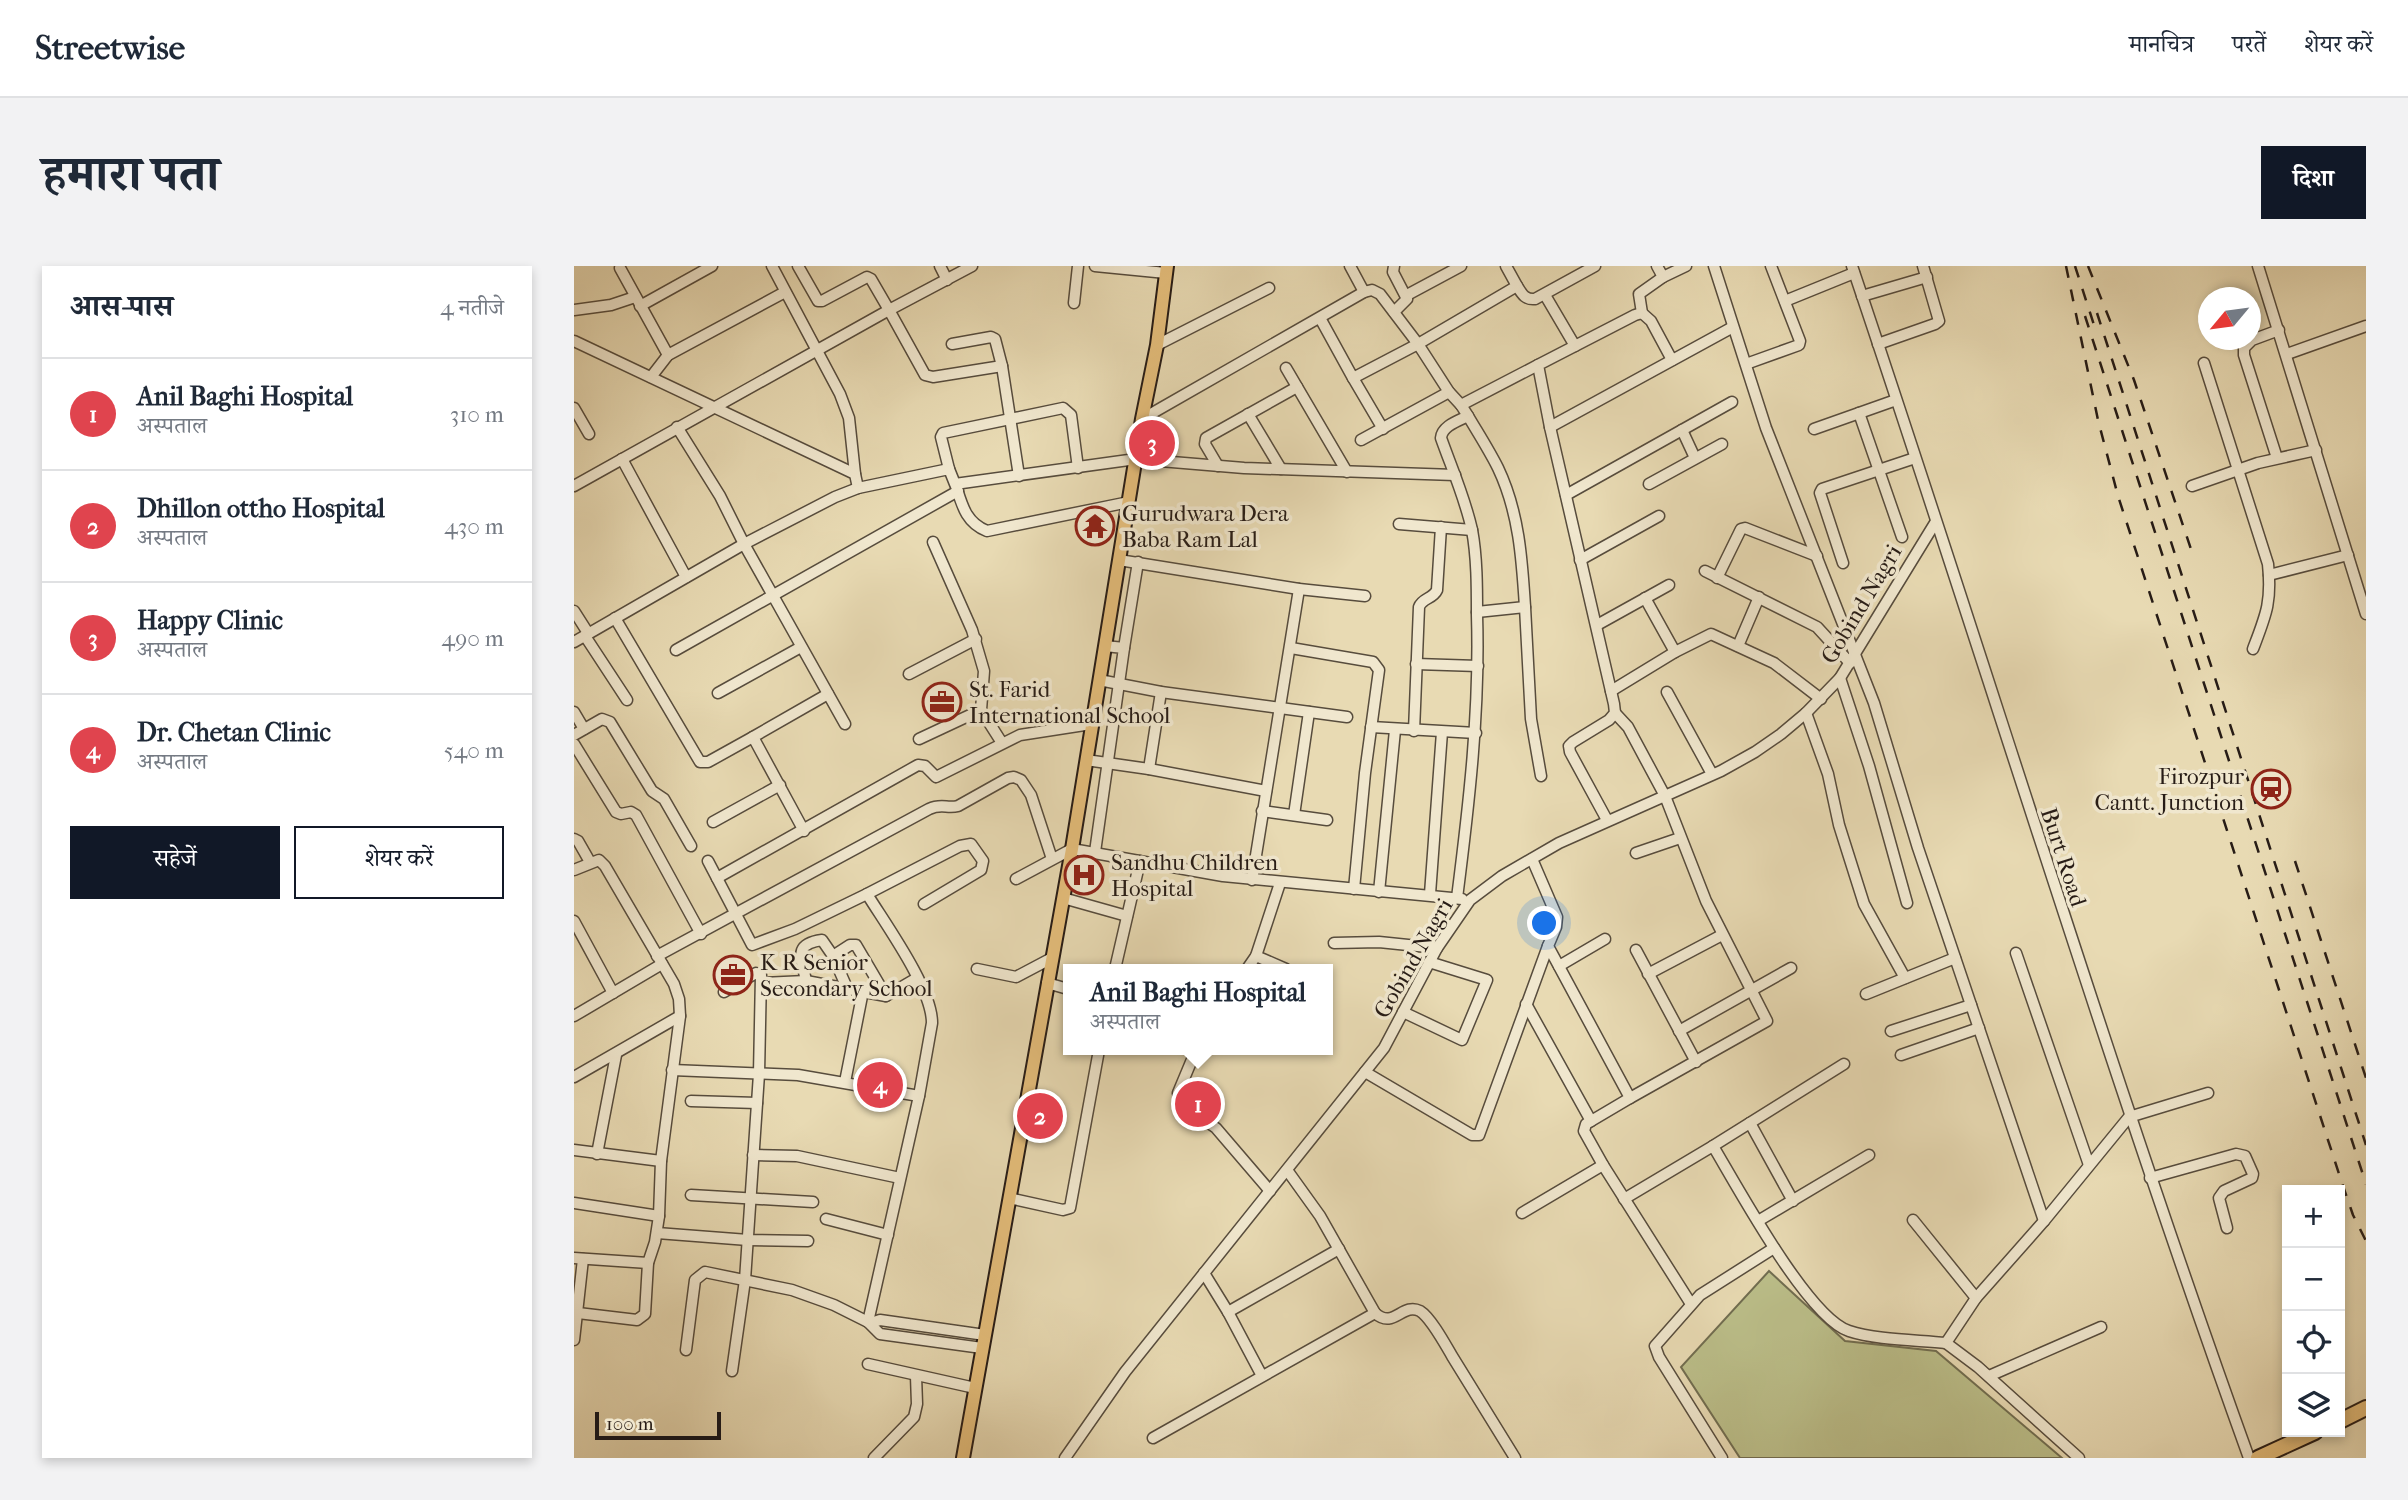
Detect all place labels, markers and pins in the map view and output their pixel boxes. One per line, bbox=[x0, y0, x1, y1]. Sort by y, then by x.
pin: 3 bbox=[1129, 417, 1175, 469]
place label: Gurudwara Dera Baba Ram Lal bbox=[1122, 500, 1289, 553]
temple icon: Gurudwara Dera Baba Ram Lal bbox=[1074, 505, 1116, 547]
place label: St. Farid International School bbox=[969, 676, 1171, 729]
office icon: St. Farid International School bbox=[921, 681, 963, 723]
place label: Firozpur Cantt. Junction bbox=[2095, 763, 2245, 816]
station icon: Firozpur Cantt. Junction bbox=[2250, 768, 2292, 810]
place label: Sandhu Children Hospital bbox=[1111, 849, 1279, 902]
hospital icon: Sandhu Children Hospital bbox=[1063, 854, 1105, 896]
place label: K R Senior Secondary School bbox=[760, 949, 933, 1002]
office icon: K R Senior Secondary School bbox=[712, 954, 754, 996]
pin: 4 bbox=[857, 1059, 903, 1111]
pin: 1 bbox=[1175, 1078, 1221, 1130]
pin: 2 bbox=[1017, 1090, 1063, 1142]

